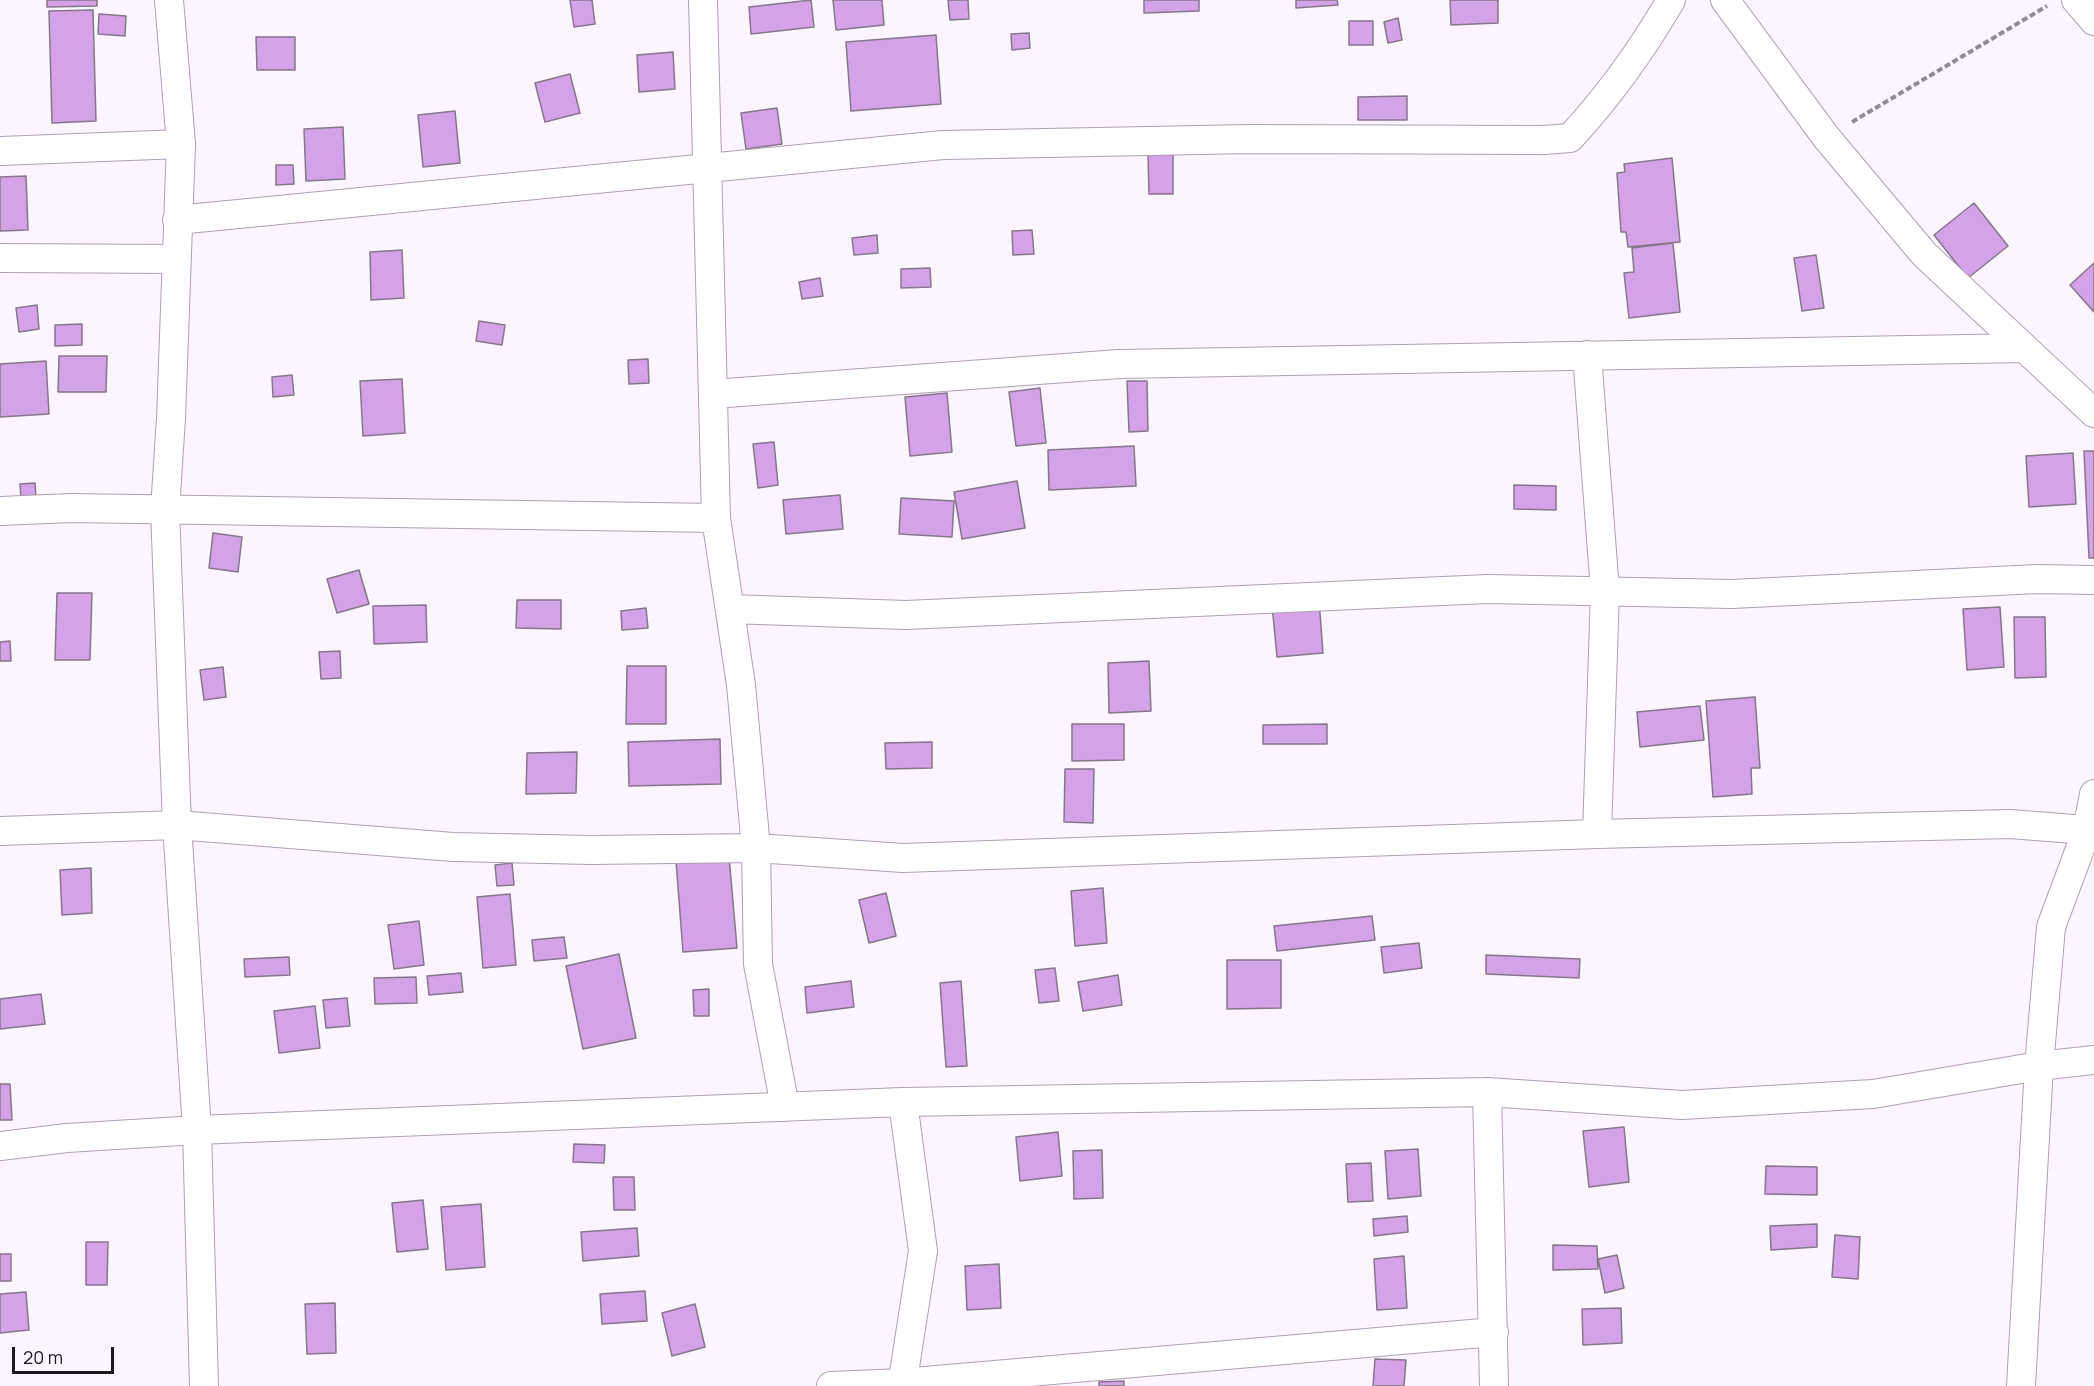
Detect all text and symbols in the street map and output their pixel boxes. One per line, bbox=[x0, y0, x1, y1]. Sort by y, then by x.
scale bar bbox=[15, 1335, 117, 1373]
text: 20 m bbox=[23, 1345, 63, 1369]

